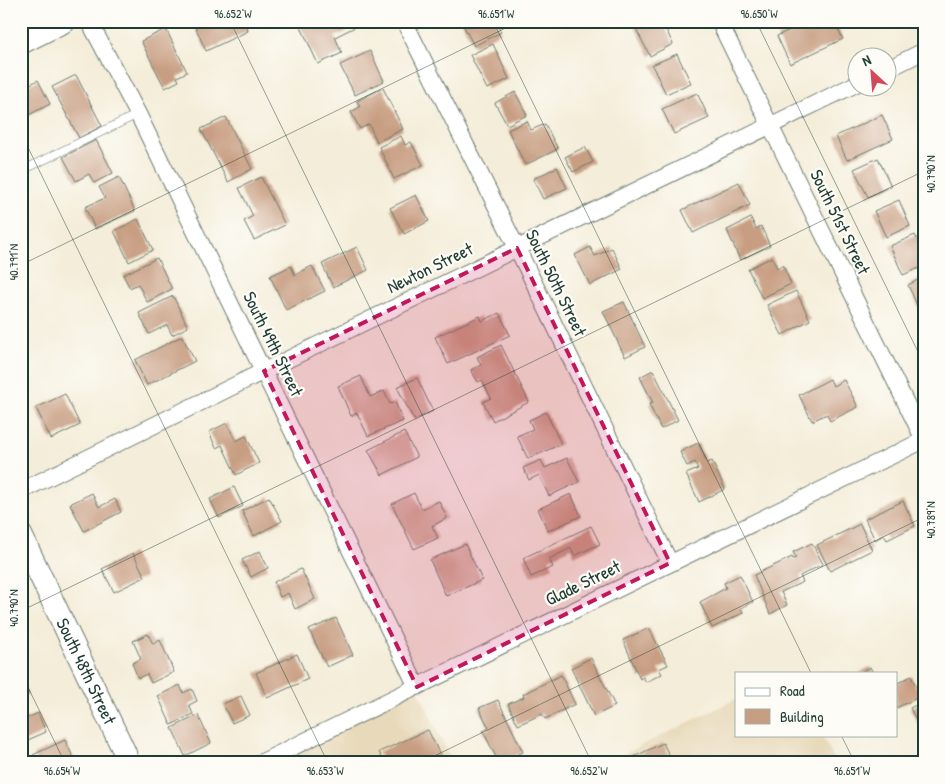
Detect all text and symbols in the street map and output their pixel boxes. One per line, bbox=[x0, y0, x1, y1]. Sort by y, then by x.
text: 96.652°W bbox=[214, 5, 252, 22]
text: 96.651°W bbox=[478, 5, 515, 22]
text: 96.650°W bbox=[740, 5, 778, 22]
north arrow bbox=[848, 48, 898, 98]
text: N bbox=[859, 49, 874, 70]
text: 40.790°N bbox=[922, 155, 939, 193]
street label: South 51st Street bbox=[804, 165, 877, 279]
street label: South 50th Street bbox=[520, 225, 593, 341]
street label: Newton Street bbox=[383, 236, 478, 299]
text: 40.791°N bbox=[5, 244, 22, 280]
street label: South 49th Street bbox=[237, 287, 310, 401]
text: 40.789°N bbox=[922, 501, 939, 539]
street label: Glade Street bbox=[541, 553, 625, 611]
text: 40.790°N bbox=[5, 589, 22, 627]
street label: South 48th Street bbox=[50, 614, 123, 729]
legend bbox=[735, 672, 898, 736]
text: Road bbox=[780, 680, 805, 701]
text: Building bbox=[780, 706, 824, 727]
text: 96.654°W bbox=[44, 762, 81, 779]
text: 96.653°W bbox=[306, 762, 344, 779]
text: 96.652°W bbox=[570, 762, 608, 779]
text: 96.651°W bbox=[834, 762, 871, 779]

